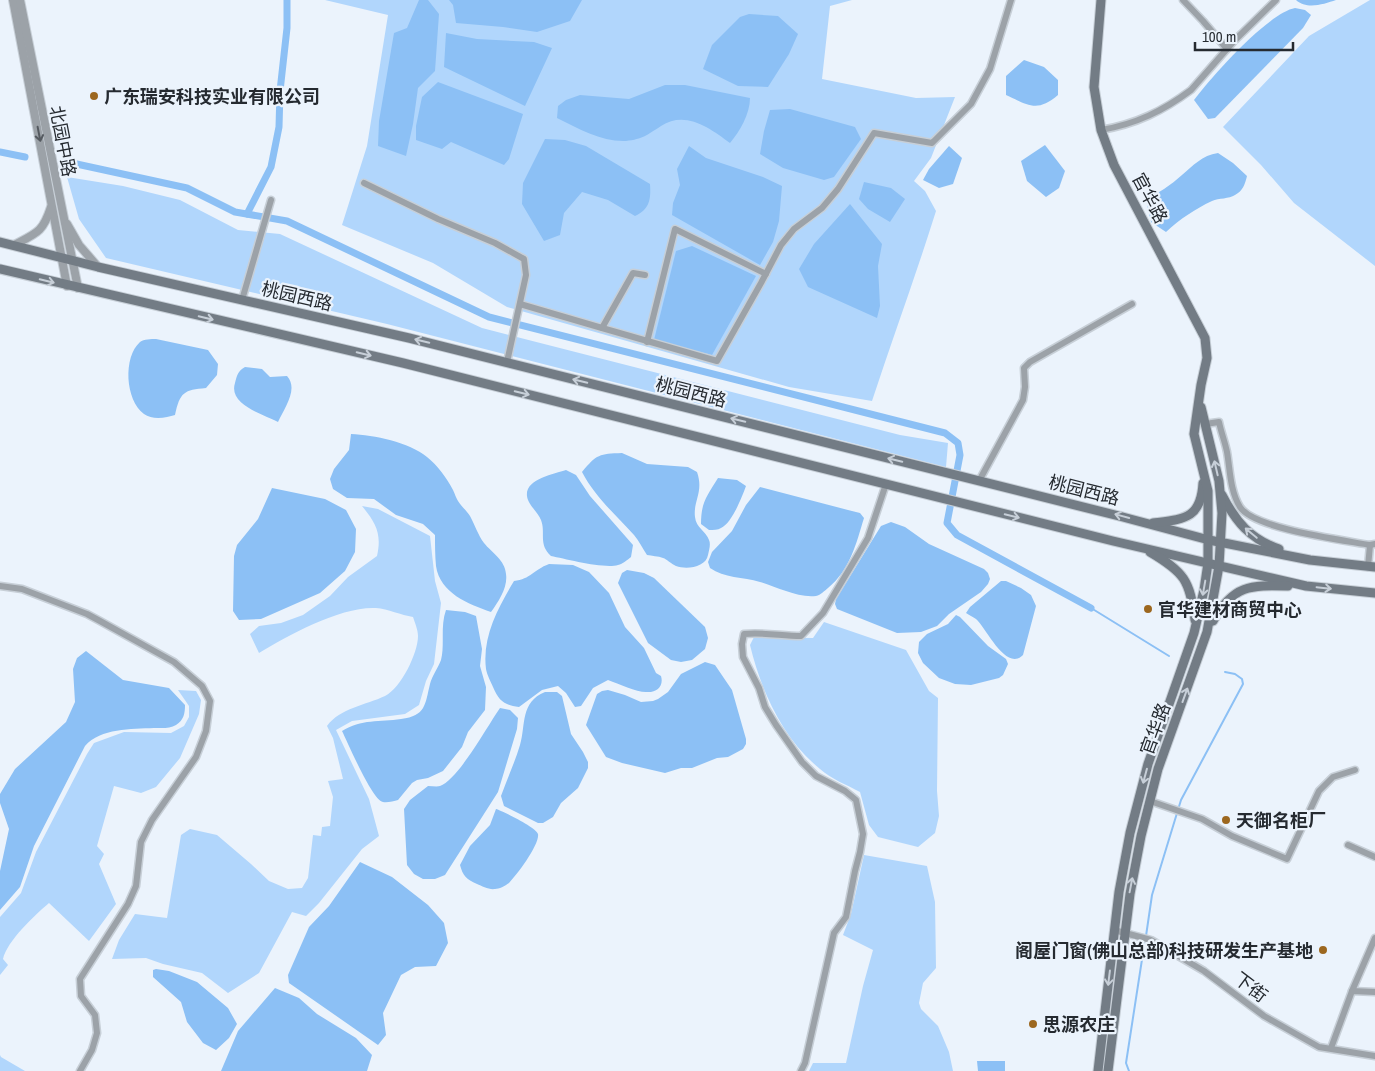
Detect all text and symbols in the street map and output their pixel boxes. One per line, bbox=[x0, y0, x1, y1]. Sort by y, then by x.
scale bar bbox=[1195, 20, 1292, 52]
text: 100 m bbox=[1202, 26, 1236, 47]
place label: 广东瑞安科技实业有限公司 bbox=[104, 84, 320, 109]
marker: 广东瑞安科技实业有限公司 bbox=[88, 90, 100, 102]
street label: 北园中路 bbox=[44, 103, 82, 179]
one-way arrow bbox=[34, 125, 44, 141]
street label: 官华路 bbox=[1126, 168, 1174, 228]
street label: 桃园西路 bbox=[259, 276, 335, 316]
one-way arrow bbox=[39, 277, 55, 286]
one-way arrow bbox=[197, 314, 213, 323]
one-way arrow bbox=[415, 336, 431, 345]
one-way arrow bbox=[356, 350, 372, 359]
street label: 桃园西路 bbox=[653, 371, 729, 413]
one-way arrow bbox=[572, 376, 588, 385]
one-way arrow bbox=[513, 389, 529, 398]
one-way arrow bbox=[730, 415, 746, 424]
one-way arrow bbox=[888, 454, 904, 464]
one-way arrow bbox=[1211, 460, 1220, 476]
street label: 桃园西路 bbox=[1046, 469, 1122, 511]
one-way arrow bbox=[1004, 511, 1020, 521]
one-way arrow bbox=[1114, 511, 1130, 521]
one-way arrow bbox=[1244, 528, 1257, 539]
one-way arrow bbox=[1199, 580, 1209, 596]
one-way arrow bbox=[1316, 583, 1332, 593]
place label: 官华建材商贸中心 bbox=[1158, 597, 1302, 622]
marker: 官华建材商贸中心 bbox=[1142, 603, 1154, 615]
one-way arrow bbox=[1181, 688, 1190, 703]
street label: 官华路 bbox=[1134, 699, 1176, 759]
one-way arrow bbox=[1140, 768, 1149, 784]
place label: 天御名柜厂 bbox=[1236, 808, 1326, 833]
marker: 天御名柜厂 bbox=[1220, 814, 1232, 826]
one-way arrow bbox=[1127, 877, 1137, 893]
place label: 阁屋门窗(佛山总部)科技研发生产基地 bbox=[1015, 938, 1313, 963]
marker: 阁屋门窗(佛山总部)科技研发生产基地 bbox=[1317, 944, 1329, 956]
street label: 下街 bbox=[1229, 966, 1273, 1008]
one-way arrow bbox=[1104, 970, 1114, 986]
place label: 思源农庄 bbox=[1043, 1012, 1115, 1037]
marker: 思源农庄 bbox=[1027, 1018, 1039, 1030]

